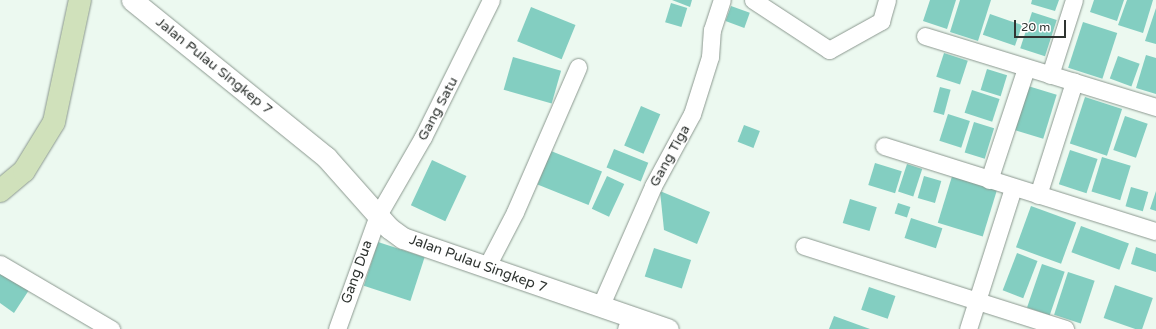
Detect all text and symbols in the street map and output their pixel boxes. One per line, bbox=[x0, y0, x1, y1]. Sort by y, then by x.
scale bar bbox=[1016, 12, 1068, 38]
street label: Jalan Pulau Singkep 7 bbox=[152, 14, 276, 118]
text: 20 m bbox=[1021, 20, 1050, 34]
street label: Gang Satu bbox=[414, 74, 462, 144]
street label: Gang Tiga bbox=[646, 122, 694, 190]
street label: Jalan Pulau Singkep 7 bbox=[407, 231, 549, 297]
street label: Gang Dua bbox=[338, 238, 376, 306]

